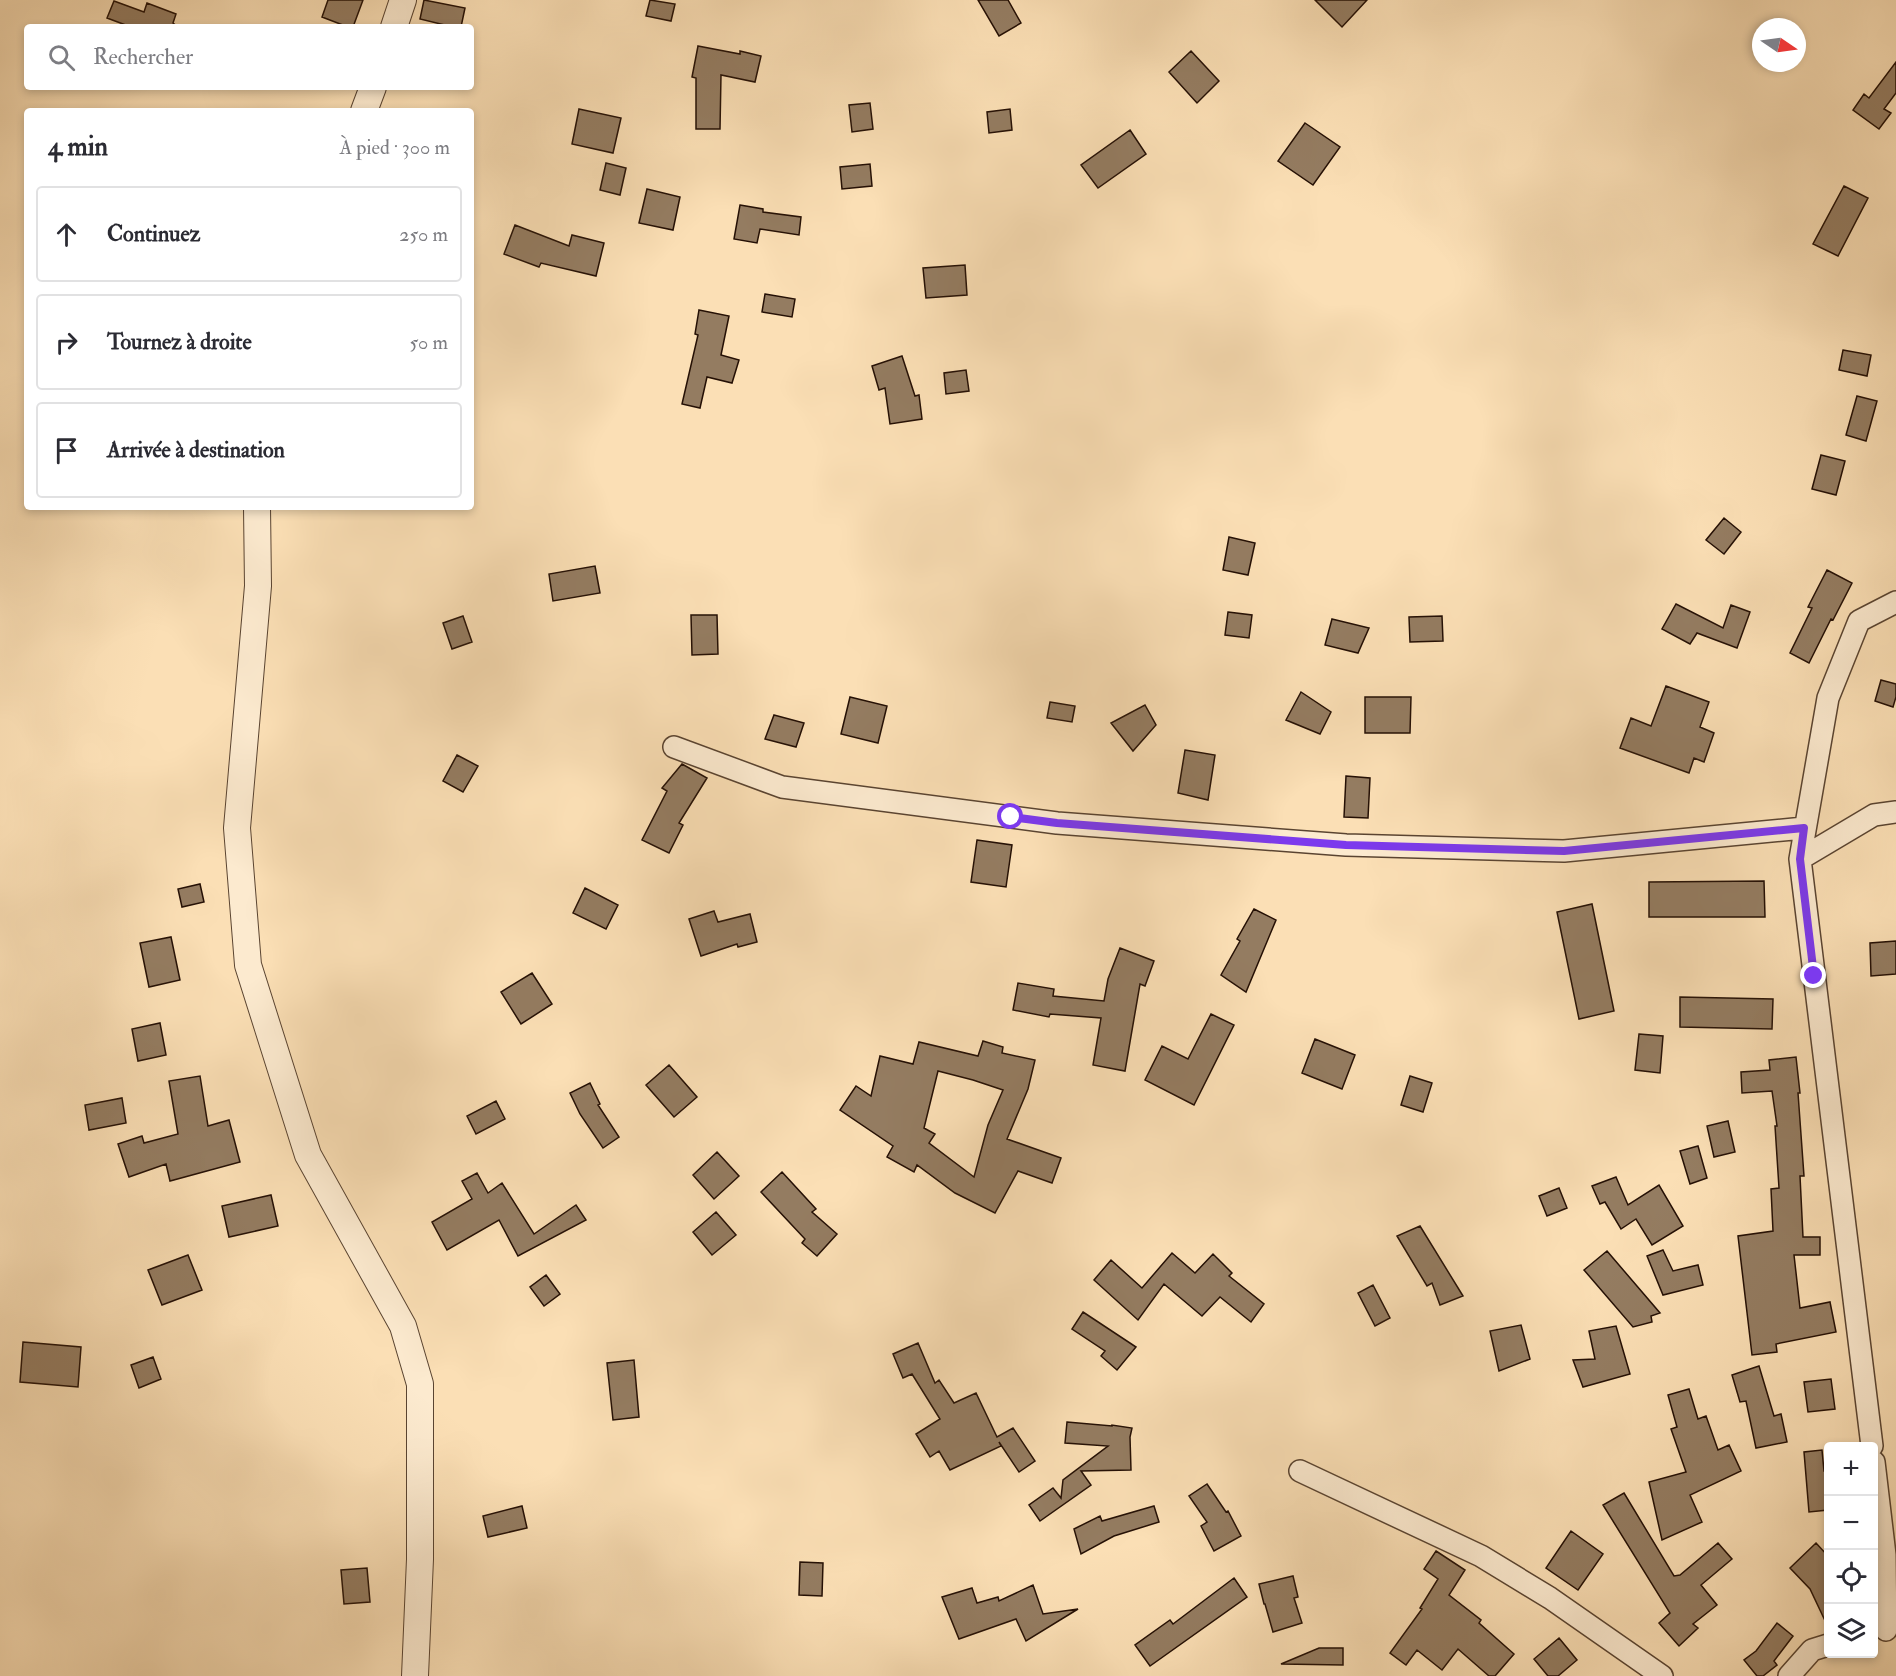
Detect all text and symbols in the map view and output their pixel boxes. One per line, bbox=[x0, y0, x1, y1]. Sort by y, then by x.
north arrow bbox=[1752, 18, 1806, 72]
search box bbox=[24, 24, 474, 90]
icon: search bbox=[45, 41, 78, 74]
text: Rechercher bbox=[93, 43, 193, 71]
text: 4 min bbox=[48, 131, 108, 163]
text: À pied · 300 m bbox=[339, 135, 450, 160]
icon: ahead bbox=[50, 218, 83, 251]
text: Continuez bbox=[107, 220, 200, 248]
text: 250 m bbox=[399, 222, 448, 247]
icon: right bbox=[50, 326, 83, 359]
text: Tournez à droite bbox=[107, 328, 252, 356]
text: 50 m bbox=[409, 330, 448, 355]
icon: arrive bbox=[50, 434, 83, 467]
text: Arrivée à destination bbox=[107, 436, 285, 464]
route start bbox=[997, 803, 1023, 829]
route end bbox=[1800, 962, 1826, 988]
map controls bbox=[1824, 1442, 1878, 1658]
button: + bbox=[1824, 1442, 1878, 1496]
button: − bbox=[1824, 1496, 1878, 1550]
button: locate bbox=[1824, 1550, 1878, 1604]
button: layers bbox=[1824, 1604, 1878, 1658]

